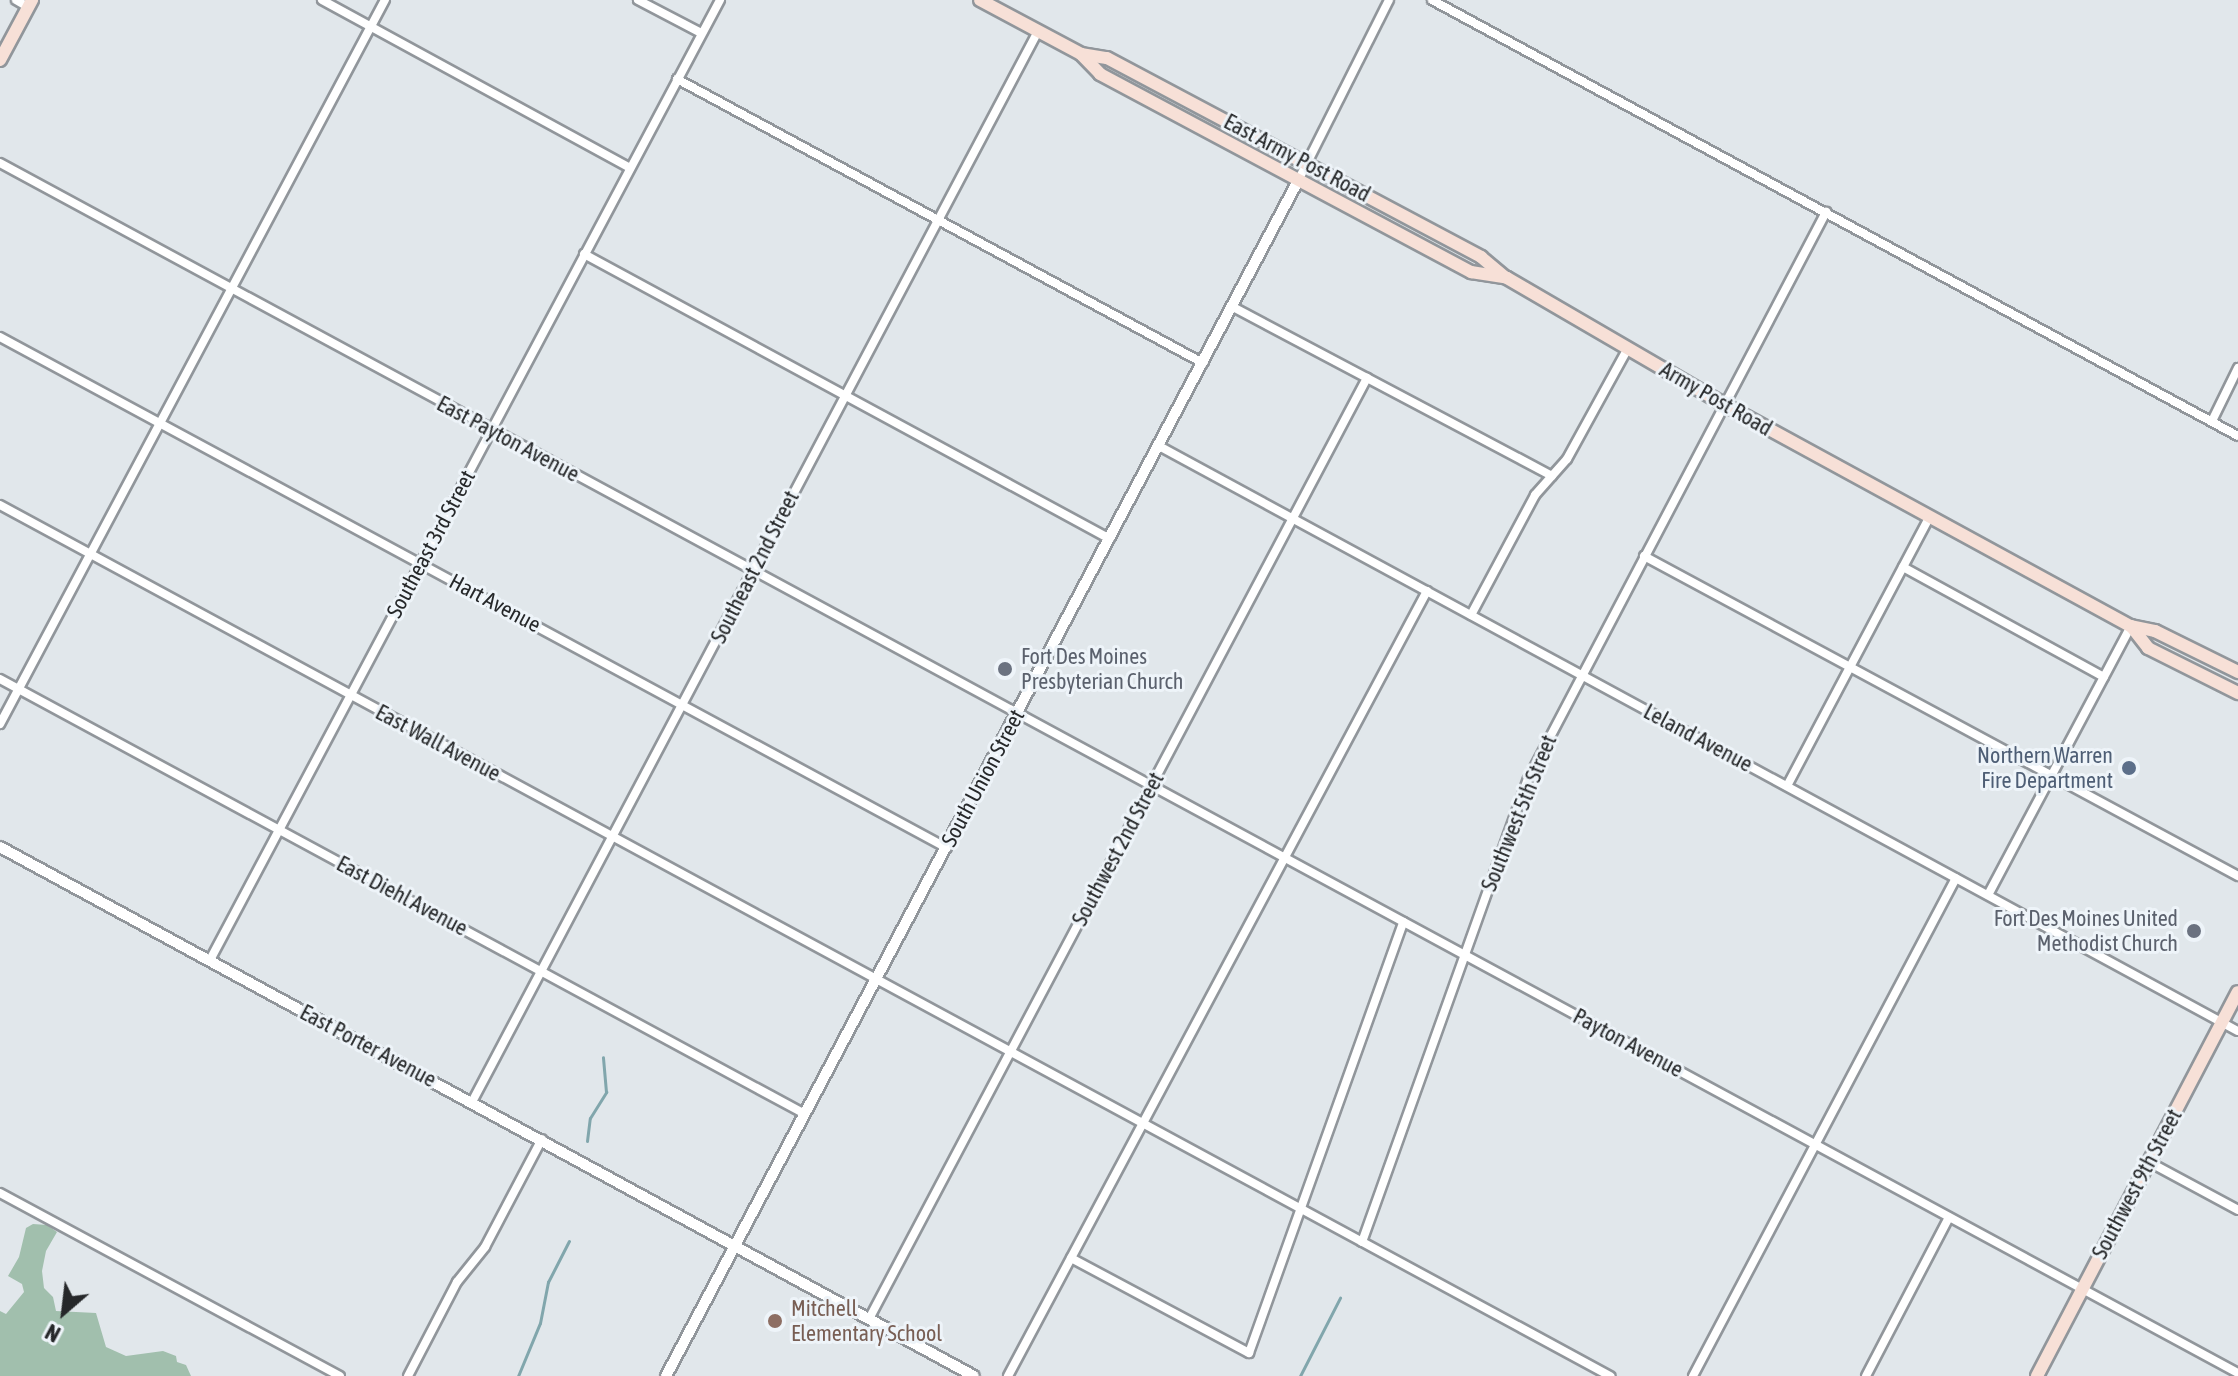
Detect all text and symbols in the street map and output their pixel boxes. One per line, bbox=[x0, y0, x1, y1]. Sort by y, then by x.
street label: East Army Post Road bbox=[1219, 108, 1375, 208]
street label: Army Post Road bbox=[1655, 356, 1777, 442]
street label: East Payton Avenue bbox=[432, 390, 584, 488]
street label: Southeast 3rd Street bbox=[381, 466, 481, 622]
street label: Southeast 2nd Street bbox=[705, 486, 805, 648]
street label: Hart Avenue bbox=[445, 568, 545, 638]
place label: Fort Des Moines Presbyterian Church bbox=[1021, 643, 1183, 694]
marker: Fort Des Moines Presbyterian Church bbox=[996, 660, 1014, 678]
street label: Leland Avenue bbox=[1639, 698, 1757, 778]
street label: East Wall Avenue bbox=[371, 699, 505, 787]
street label: South Union Street bbox=[936, 705, 1030, 851]
street label: Southwest 5th Street bbox=[1476, 731, 1562, 895]
place label: Northern Warren Fire Department bbox=[1977, 742, 2113, 794]
marker: Northern Warren Fire Department bbox=[2120, 759, 2138, 777]
street label: Southwest 2nd Street bbox=[1066, 768, 1170, 930]
street label: East Diehl Avenue bbox=[332, 850, 472, 942]
place label: Fort Des Moines United Methodist Church bbox=[1994, 905, 2178, 956]
marker: Fort Des Moines United Methodist Church bbox=[2185, 922, 2203, 940]
street label: East Porter Avenue bbox=[295, 999, 441, 1093]
street label: Payton Avenue bbox=[1569, 1003, 1687, 1083]
street label: Southwest 9th Street bbox=[2086, 1105, 2188, 1263]
north arrow bbox=[24, 1272, 104, 1352]
place label: Mitchell Elementary School bbox=[791, 1295, 942, 1346]
marker: Mitchell Elementary School bbox=[766, 1312, 784, 1330]
text: N bbox=[41, 1319, 65, 1348]

